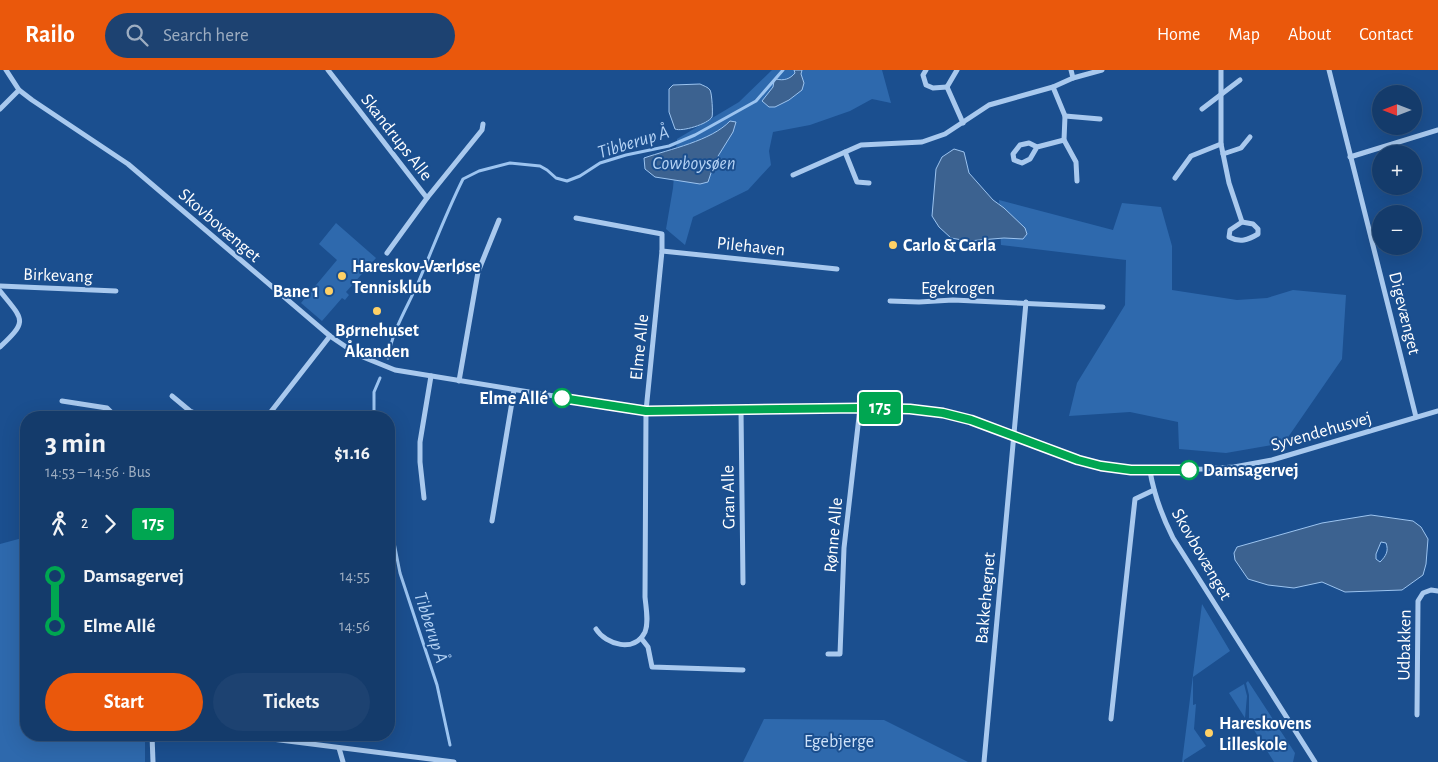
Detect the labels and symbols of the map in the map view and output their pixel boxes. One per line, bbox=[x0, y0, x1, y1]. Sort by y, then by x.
north arrow bbox=[1372, 85, 1422, 135]
street label: Skandrups Alle bbox=[357, 91, 435, 184]
water label: Tibberup Å bbox=[595, 121, 671, 162]
water label: Cowboysøen bbox=[652, 154, 736, 173]
street label: Skovbovænget bbox=[175, 186, 264, 266]
street label: Pilehaven bbox=[716, 234, 786, 260]
place label: Carlo & Carla bbox=[903, 237, 997, 255]
marker: Carlo & Carla bbox=[887, 239, 899, 251]
place label: Hareskov-Værløse Tennisklub bbox=[352, 258, 481, 297]
street label: Birkevang bbox=[23, 266, 93, 286]
marker: Hareskov-Værløse Tennisklub bbox=[336, 270, 348, 282]
street label: Digevænget bbox=[1385, 270, 1423, 357]
street label: Egekrogen bbox=[921, 280, 995, 298]
place label: Bane 1 bbox=[273, 283, 319, 301]
marker: Bane 1 bbox=[323, 285, 335, 297]
marker: Børnehuset Åkanden bbox=[371, 305, 383, 317]
street label: Elme Alle bbox=[628, 313, 652, 381]
place label: Børnehuset Åkanden bbox=[335, 322, 419, 361]
marker: Elme Allé bbox=[552, 388, 572, 408]
place label: Elme Allé bbox=[479, 390, 548, 408]
line badge: 175 bbox=[851, 392, 909, 424]
street label: Syvendehusvej bbox=[1269, 409, 1374, 455]
marker: Damsagervej bbox=[1179, 460, 1199, 480]
place label: Damsagervej bbox=[1203, 462, 1299, 480]
street label: Gran Alle bbox=[719, 465, 739, 529]
street label: Rønne Alle bbox=[822, 497, 846, 573]
street label: Skovbovænget bbox=[1168, 506, 1235, 603]
street label: Bakkehegnet bbox=[973, 551, 999, 645]
water label: Tibberup Å bbox=[410, 589, 453, 665]
street label: Udbakken bbox=[1395, 609, 1415, 681]
place label: Hareskovens Lilleskole bbox=[1219, 715, 1312, 754]
marker: Hareskovens Lilleskole bbox=[1203, 727, 1215, 739]
park label: Egebjerge bbox=[804, 733, 874, 751]

